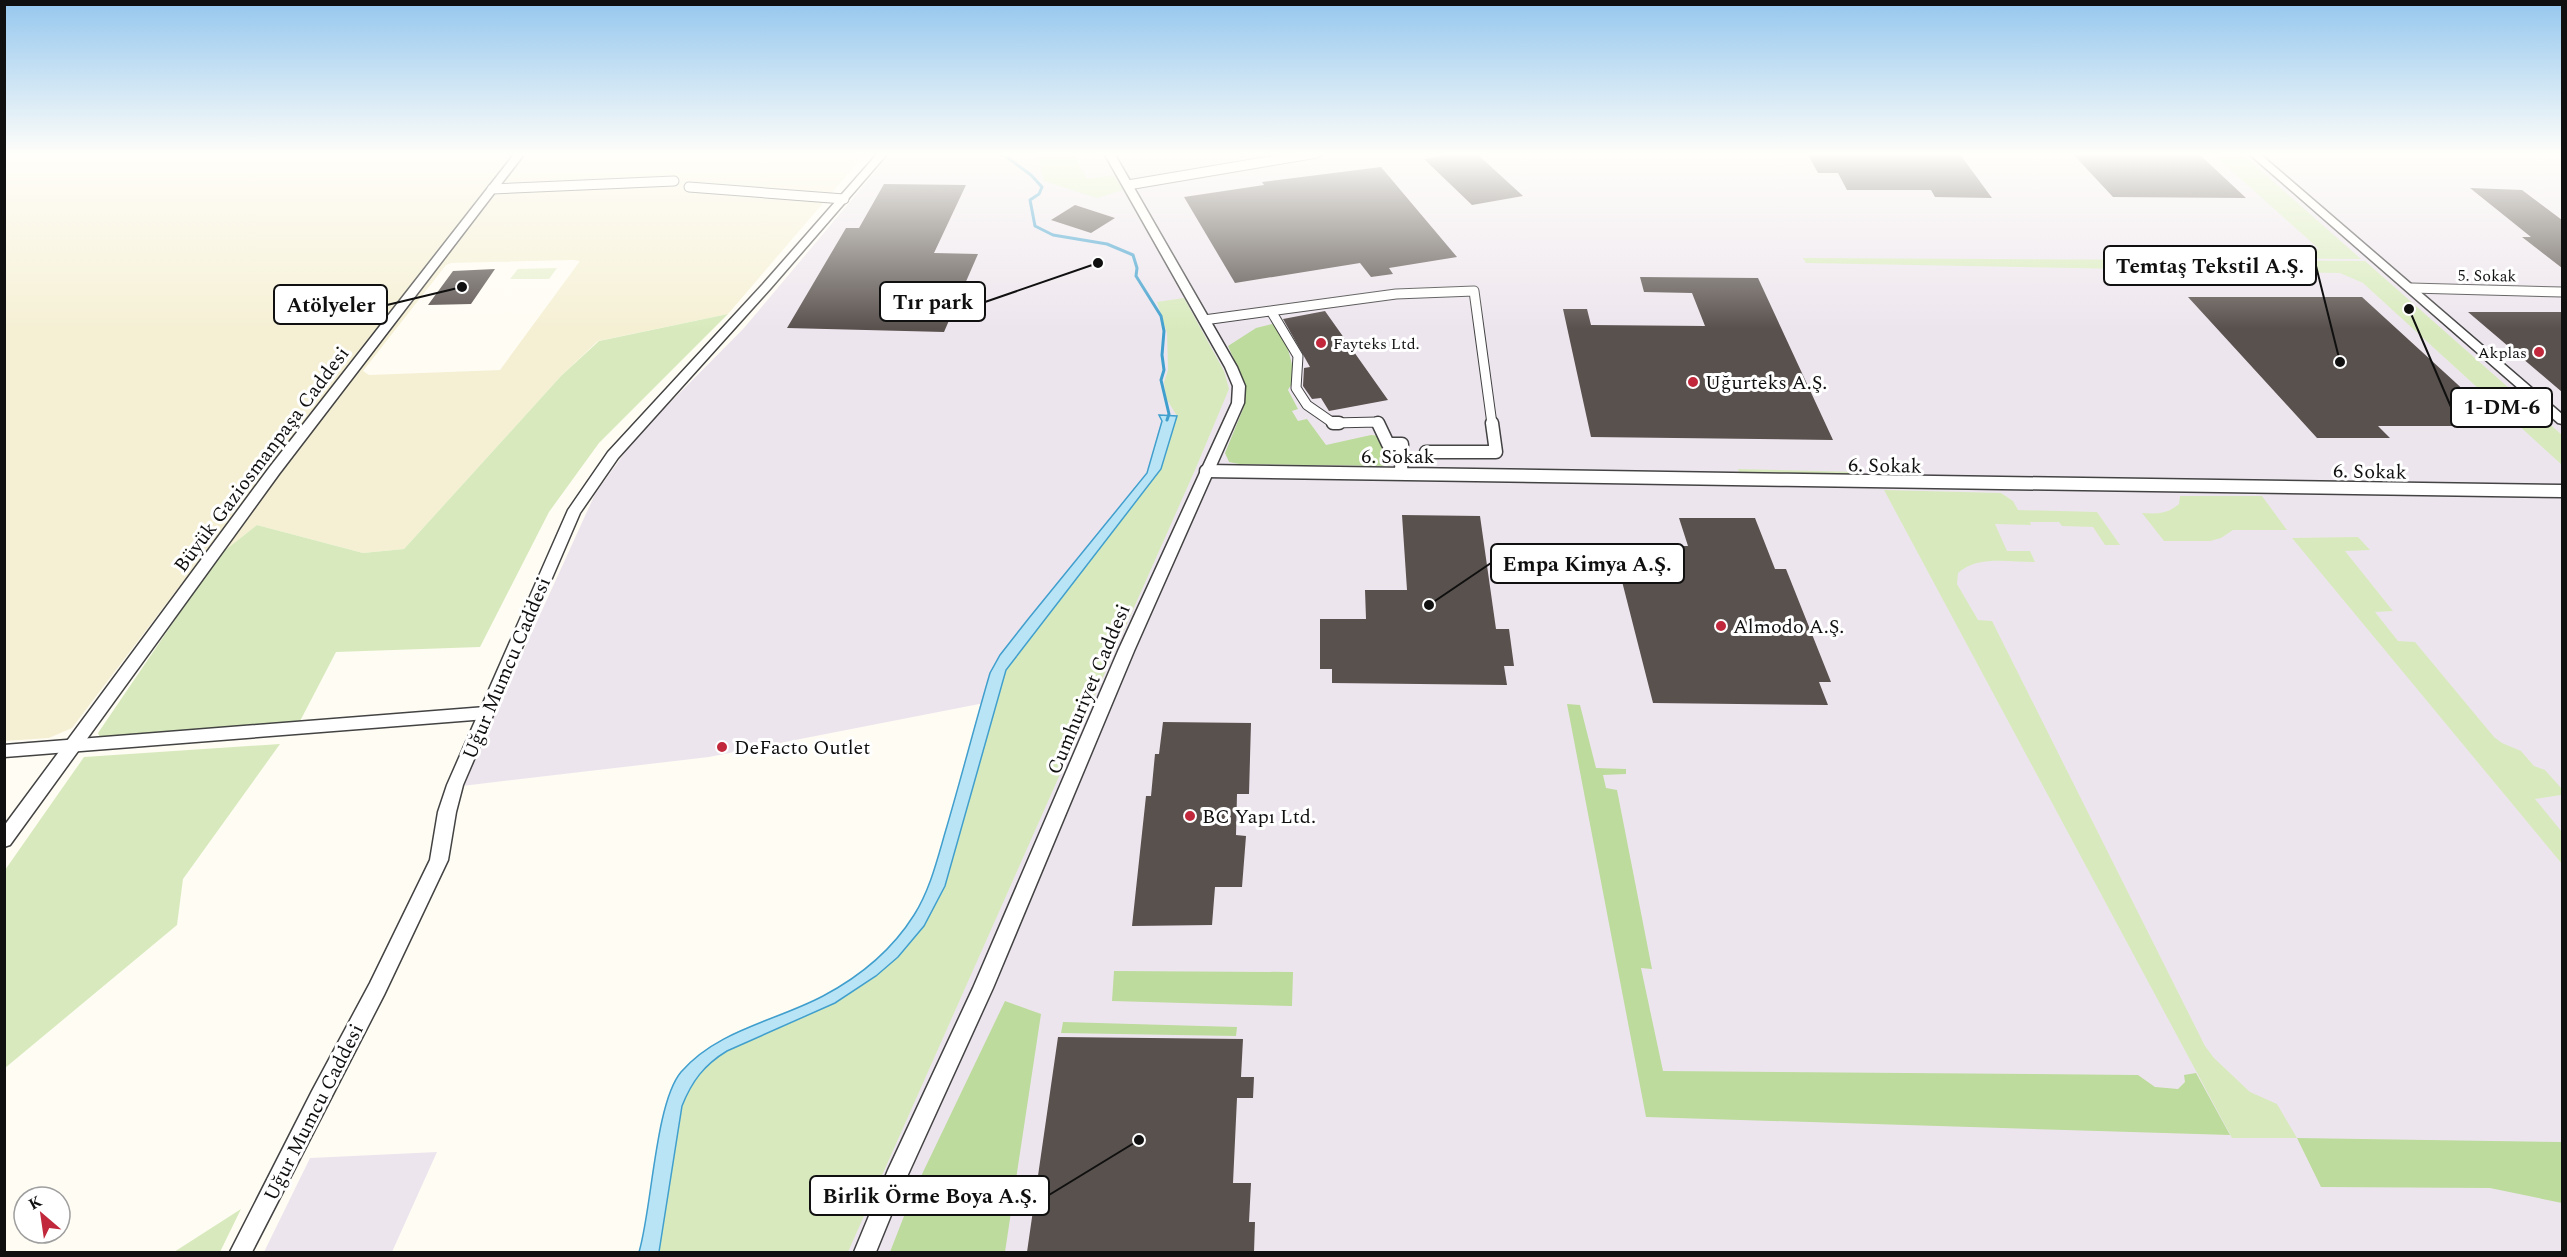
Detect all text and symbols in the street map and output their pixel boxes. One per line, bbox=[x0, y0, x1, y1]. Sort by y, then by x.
callout: Temtaş Tekstil A.Ş. bbox=[2104, 246, 2316, 285]
text: Temtaş Tekstil A.Ş. bbox=[2116, 251, 2304, 283]
street label: 5. Sokak bbox=[2457, 263, 2517, 289]
callout: Tır park bbox=[880, 282, 985, 321]
callout: Atölyeler bbox=[274, 285, 387, 324]
text: Tır park bbox=[893, 287, 974, 319]
text: Atölyeler bbox=[287, 290, 375, 322]
place label: Fayteks Ltd. bbox=[1333, 332, 1420, 356]
marker: Fayteks Ltd. bbox=[1314, 336, 1328, 350]
street label: Büyük Gaziosmanpaşa Caddesi bbox=[167, 340, 357, 579]
place label: Akplas bbox=[2478, 341, 2527, 365]
marker: Akplas bbox=[2532, 345, 2546, 359]
place label: Uğurteks A.Ş. bbox=[1705, 368, 1827, 398]
marker: Uğurteks A.Ş. bbox=[1686, 375, 1700, 389]
callout: 1-DM-6 bbox=[2451, 388, 2552, 427]
text: 1-DM-6 bbox=[2464, 392, 2541, 424]
street label: 6. Sokak bbox=[1361, 442, 1435, 472]
street label: 6. Sokak bbox=[1848, 450, 1922, 482]
street label: 6. Sokak bbox=[2333, 456, 2407, 488]
callout: Empa Kimya A.Ş. bbox=[1491, 544, 1684, 583]
text: Empa Kimya A.Ş. bbox=[1502, 549, 1672, 581]
street label: Uğur Mumcu Caddesi bbox=[455, 573, 559, 764]
street label: Cumhuriyet Caddesi bbox=[1039, 599, 1138, 779]
place label: Almodo A.Ş. bbox=[1733, 612, 1844, 642]
marker: Almodo A.Ş. bbox=[1714, 619, 1728, 633]
place label: DeFacto Outlet bbox=[734, 733, 870, 763]
marker: DeFacto Outlet bbox=[715, 740, 729, 754]
place label: BC Yapı Ltd. bbox=[1202, 802, 1316, 832]
marker: BC Yapı Ltd. bbox=[1183, 809, 1197, 823]
street label: Uğur Mumcu Caddesi bbox=[256, 1019, 372, 1206]
callout: Birlik Örme Boya A.Ş. bbox=[810, 1176, 1049, 1215]
text: Birlik Örme Boya A.Ş. bbox=[823, 1181, 1037, 1213]
north arrow bbox=[12, 1185, 72, 1245]
text: K bbox=[24, 1189, 47, 1216]

